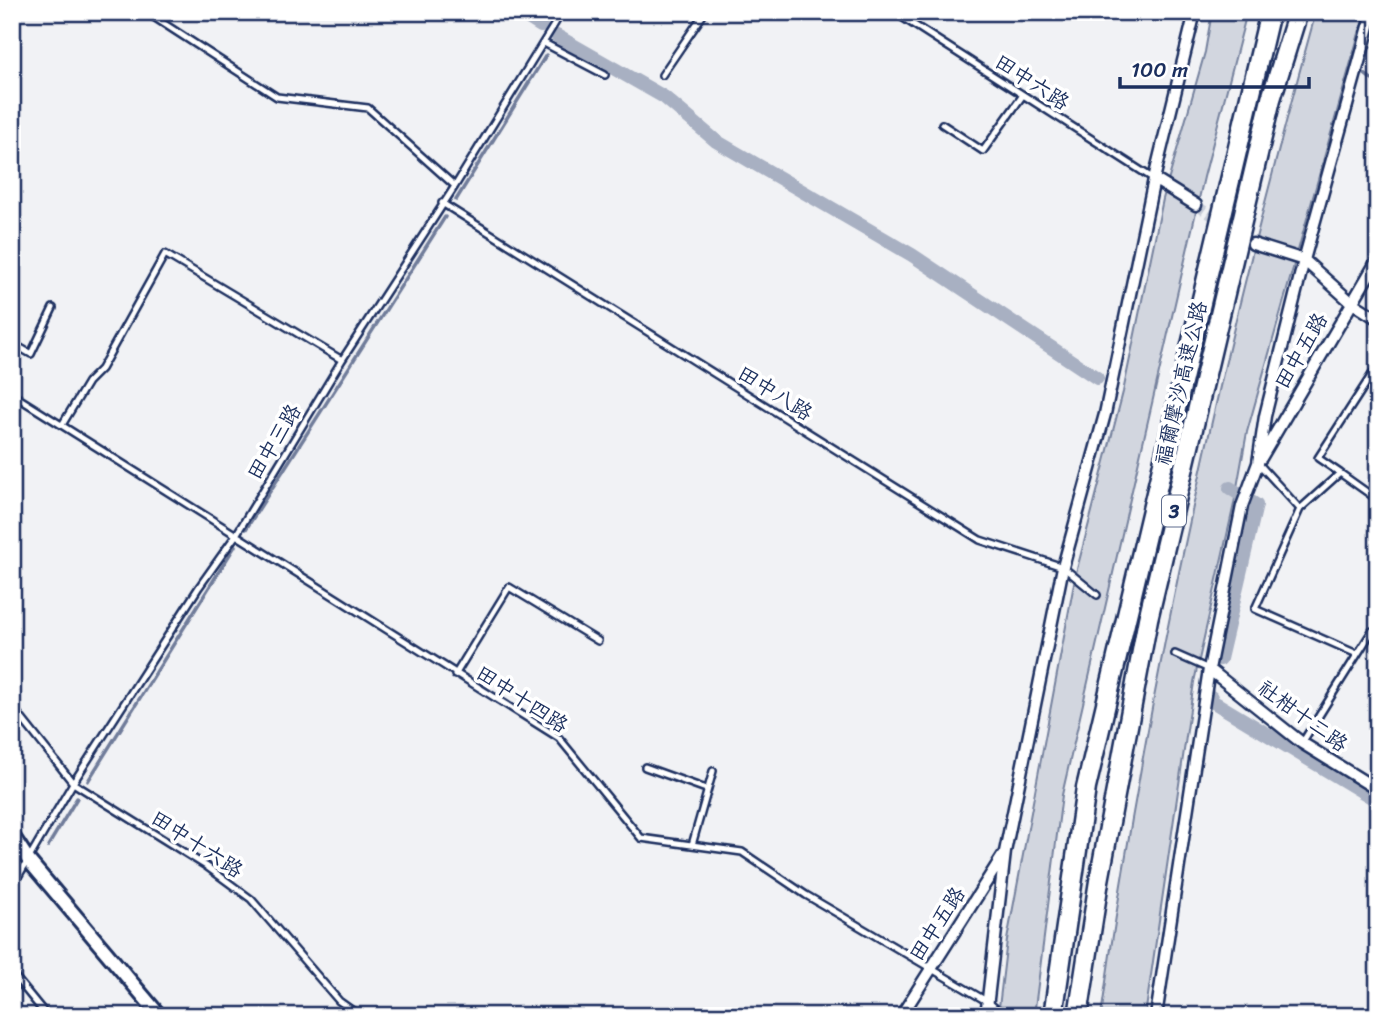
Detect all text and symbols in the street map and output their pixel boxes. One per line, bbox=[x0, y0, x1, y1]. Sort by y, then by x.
street label: 田中六路 bbox=[986, 43, 1078, 121]
scale bar bbox=[1120, 46, 1310, 90]
text: 100 m bbox=[1131, 51, 1188, 89]
street label: 福爾摩沙高速公路 bbox=[1144, 297, 1218, 469]
street label: 田中五路 bbox=[1264, 305, 1338, 397]
street label: 田中八路 bbox=[729, 355, 821, 431]
street label: 田中三路 bbox=[236, 396, 312, 488]
road number: 3 bbox=[1162, 496, 1186, 526]
street label: 田中十四路 bbox=[468, 654, 576, 744]
street label: 社柑十二路 bbox=[1249, 670, 1357, 762]
street label: 田中十六路 bbox=[143, 799, 251, 889]
street label: 田中五路 bbox=[898, 878, 976, 970]

